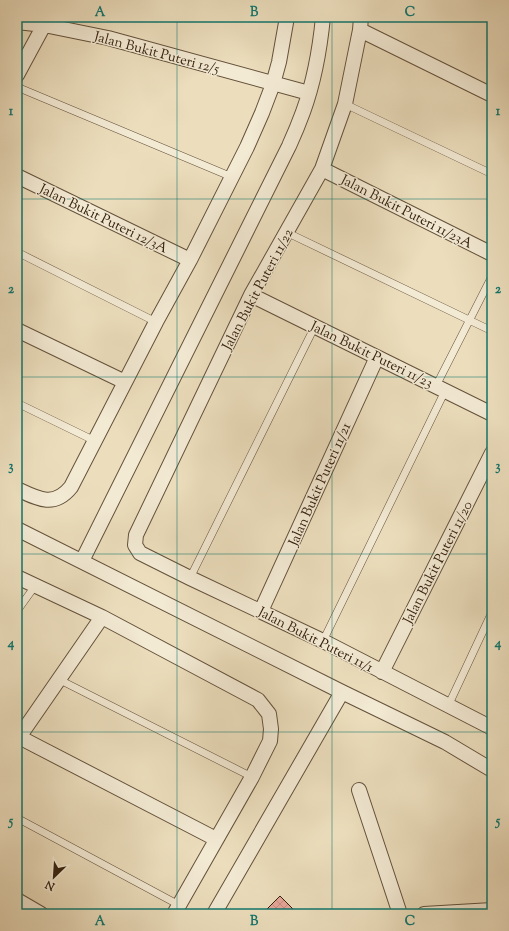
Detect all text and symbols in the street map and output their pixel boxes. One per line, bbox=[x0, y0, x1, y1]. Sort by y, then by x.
text: A bbox=[95, 4, 106, 22]
text: B bbox=[250, 4, 259, 22]
text: C bbox=[405, 4, 415, 22]
street label: Jalan Bukit Puteri 12/5 bbox=[91, 27, 221, 80]
text: 1 bbox=[9, 103, 14, 121]
text: 1 bbox=[496, 103, 501, 121]
street label: Jalan Bukit Puteri 11/23A bbox=[336, 170, 476, 255]
street label: Jalan Bukit Puteri 12/3A bbox=[35, 180, 171, 260]
street label: Jalan Bukit Puteri 11/22 bbox=[218, 225, 299, 355]
text: 2 bbox=[8, 281, 15, 299]
text: 2 bbox=[495, 281, 502, 299]
street label: Jalan Bukit Puteri 11/23 bbox=[306, 317, 436, 394]
street label: Jalan Bukit Puteri 11/21 bbox=[284, 420, 357, 551]
text: 3 bbox=[8, 458, 14, 476]
text: 3 bbox=[495, 458, 501, 476]
street label: Jalan Bukit Puteri 11/20 bbox=[399, 498, 479, 629]
street label: Jalan Bukit Puteri 11/1 bbox=[253, 603, 376, 679]
text: 4 bbox=[7, 635, 15, 653]
text: 4 bbox=[494, 635, 502, 653]
text: 5 bbox=[8, 813, 14, 831]
text: 5 bbox=[495, 813, 501, 831]
north arrow bbox=[34, 857, 74, 897]
text: N bbox=[43, 876, 58, 895]
text: A bbox=[95, 913, 106, 931]
text: B bbox=[250, 913, 259, 931]
text: C bbox=[405, 913, 415, 931]

